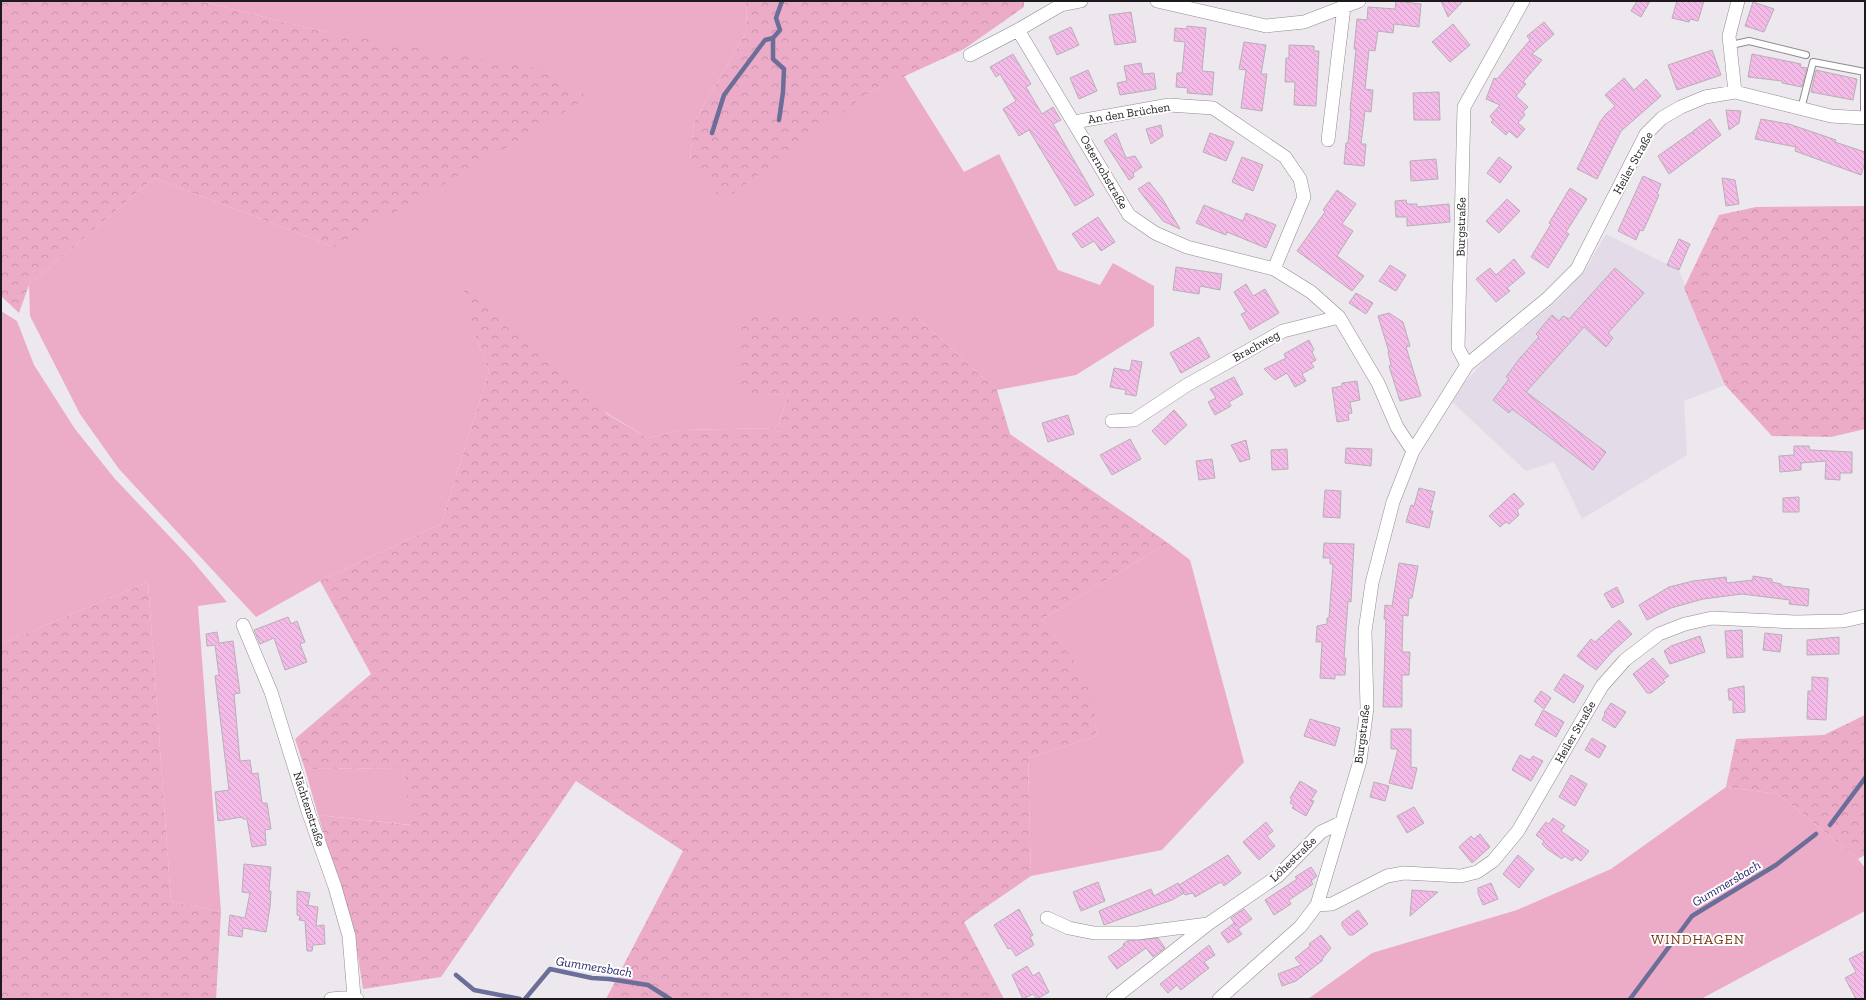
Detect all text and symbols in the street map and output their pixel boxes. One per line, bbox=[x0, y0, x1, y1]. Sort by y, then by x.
street label: An den Brüchen bbox=[1087, 100, 1171, 126]
street label: Heiler Straße bbox=[1610, 129, 1656, 197]
street label: Osternohstraße bbox=[1077, 133, 1131, 212]
street label: Burgstraße bbox=[1453, 197, 1469, 257]
street label: Brachweg bbox=[1230, 327, 1282, 365]
street label: Heiler Straße bbox=[1552, 698, 1599, 766]
street label: Burgstraße bbox=[1351, 703, 1373, 764]
street label: Nächtenstraße bbox=[290, 770, 328, 848]
street label: Löhestraße bbox=[1267, 833, 1319, 885]
water label: Gummersbach bbox=[1689, 857, 1763, 910]
district label: WINDHAGEN bbox=[1651, 931, 1745, 948]
water label: Gummersbach bbox=[555, 953, 634, 980]

